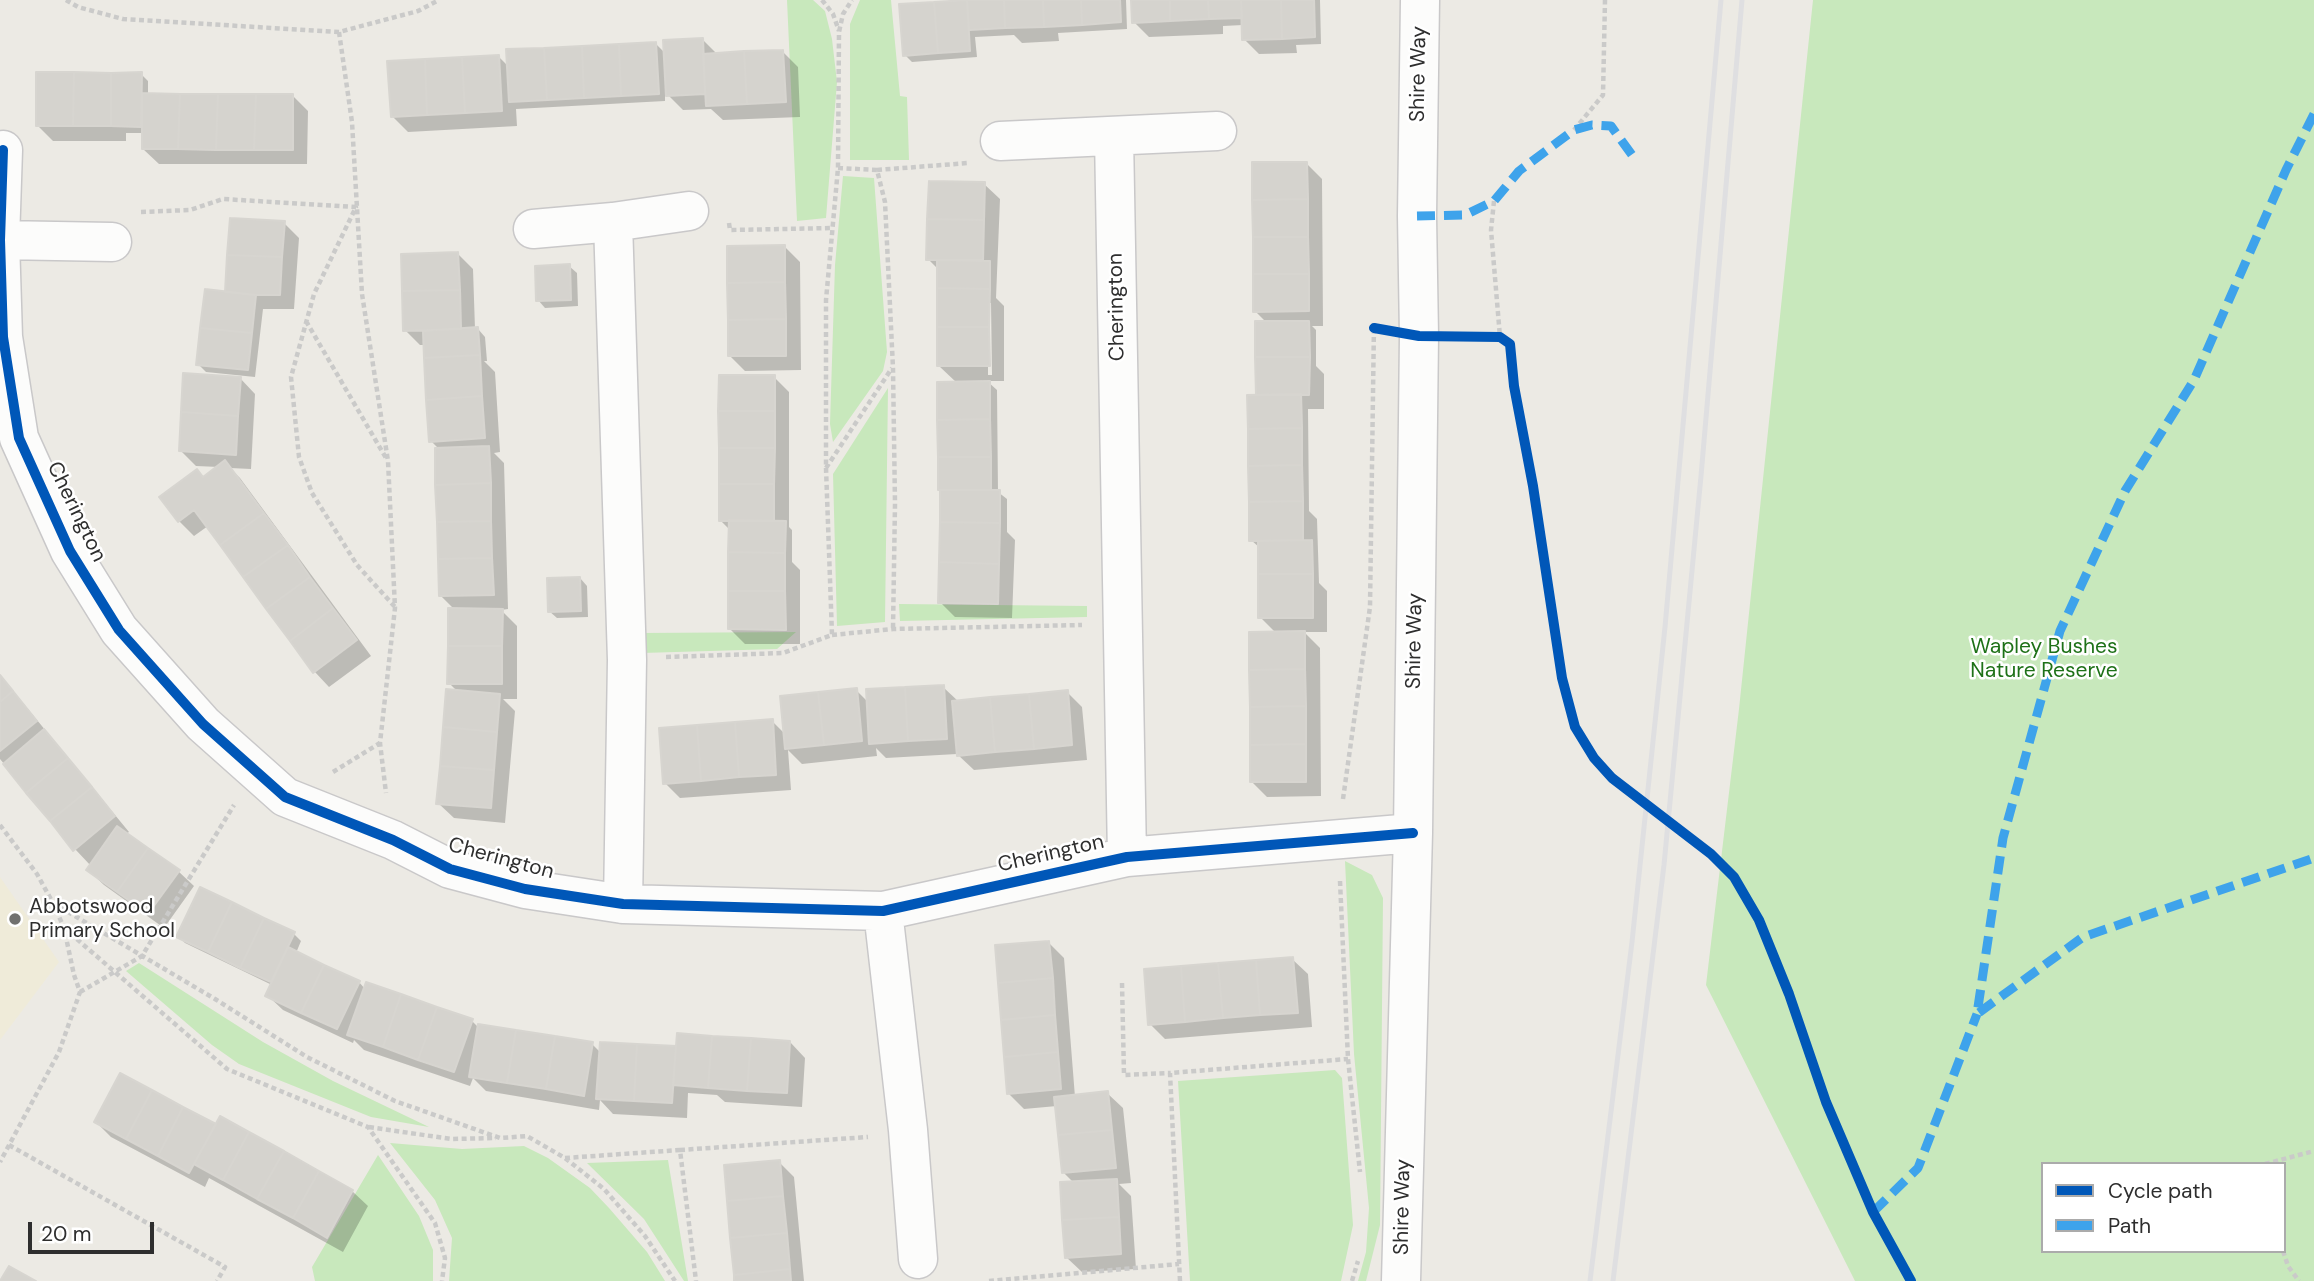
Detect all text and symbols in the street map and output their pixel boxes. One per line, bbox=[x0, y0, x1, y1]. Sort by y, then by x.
street label: Shire Way bbox=[1406, 26, 1432, 122]
street label: Cherington bbox=[1103, 253, 1131, 361]
street label: Cherington bbox=[41, 458, 111, 566]
street label: Shire Way bbox=[1402, 593, 1428, 689]
park label: Wapley Bushes Nature Reserve bbox=[1970, 634, 2118, 684]
street label: Cherington bbox=[996, 830, 1106, 878]
street label: Cherington bbox=[446, 833, 556, 885]
place label: Abbotswood Primary School bbox=[29, 894, 175, 944]
marker: Abbotswood Primary School bbox=[7, 911, 23, 927]
street label: Shire Way bbox=[1390, 1159, 1416, 1255]
legend bbox=[2041, 1162, 2286, 1253]
text: Cycle path bbox=[2108, 1177, 2213, 1205]
scale bar bbox=[32, 1208, 158, 1252]
text: Path bbox=[2108, 1212, 2151, 1240]
text: 20 m bbox=[41, 1220, 92, 1248]

